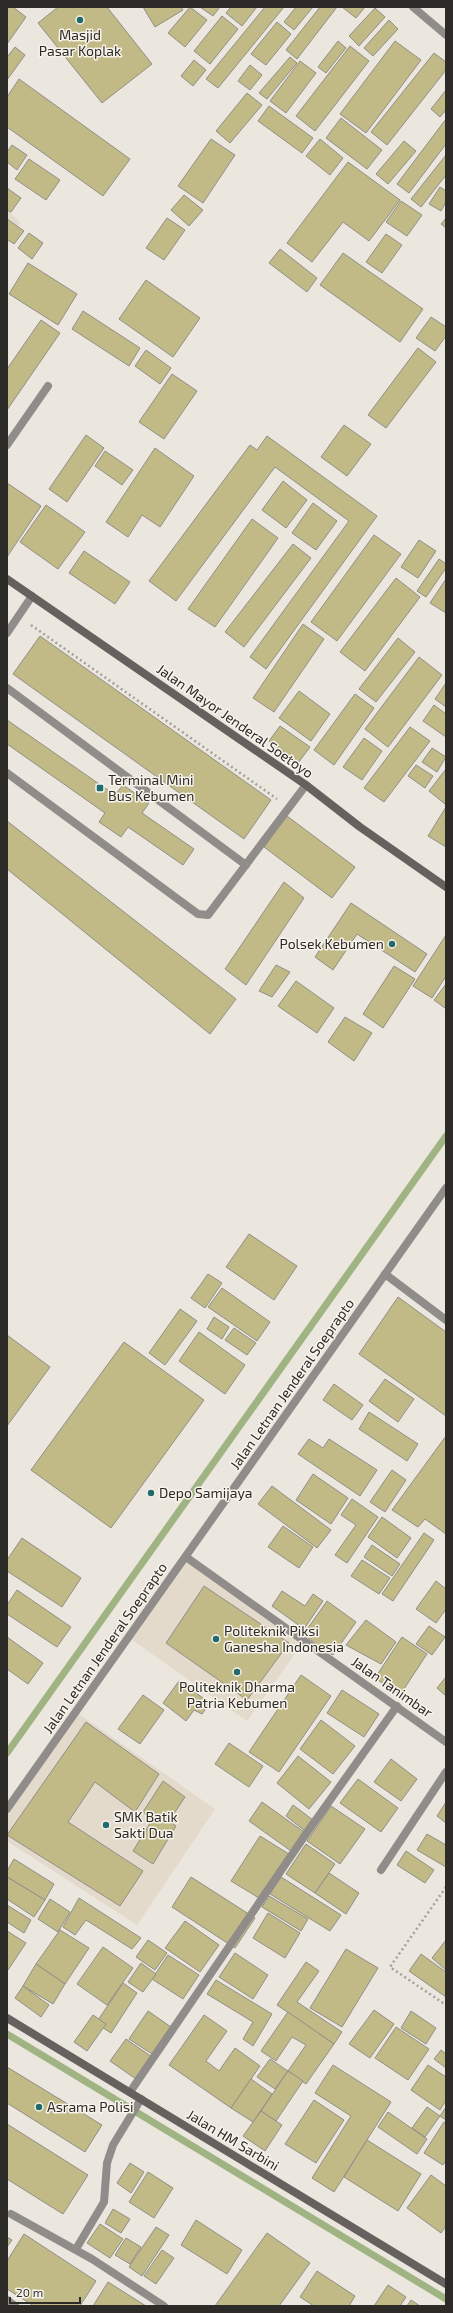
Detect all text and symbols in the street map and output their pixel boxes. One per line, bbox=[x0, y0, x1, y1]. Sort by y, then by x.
marker: Masjid Pasar Koplak bbox=[75, 15, 85, 25]
place label: Masjid Pasar Koplak bbox=[39, 26, 121, 59]
street label: Jalan Mayor Jenderal Soetoyo bbox=[154, 660, 317, 781]
place label: Terminal Mini Bus Kebumen bbox=[108, 771, 194, 804]
marker: Terminal Mini Bus Kebumen bbox=[95, 783, 105, 793]
place label: Polsek Kebumen bbox=[279, 935, 384, 952]
marker: Polsek Kebumen bbox=[387, 939, 397, 949]
street label: Jalan Letnan Jenderal Soeprapto bbox=[226, 1295, 357, 1472]
place label: Depo Samijaya bbox=[159, 1484, 253, 1501]
marker: Depo Samijaya bbox=[146, 1488, 156, 1498]
street label: Jalan Letnan Jenderal Soeprapto bbox=[39, 1559, 170, 1736]
place label: Politeknik Piksi Ganesha Indonesia bbox=[224, 1622, 344, 1655]
marker: Politeknik Piksi Ganesha Indonesia bbox=[211, 1634, 221, 1644]
street label: Jalan Tanimbar bbox=[349, 1652, 436, 1721]
marker: Politeknik Dharma Patria Kebumen bbox=[232, 1667, 242, 1677]
place label: Politeknik Dharma Patria Kebumen bbox=[179, 1678, 295, 1711]
place label: SMK Batik Sakti Dua bbox=[114, 1808, 178, 1841]
marker: SMK Batik Sakti Dua bbox=[101, 1820, 111, 1830]
place label: Asrama Polisi bbox=[47, 2098, 134, 2115]
marker: Asrama Polisi bbox=[34, 2102, 44, 2112]
street label: Jalan HM Sarbini bbox=[184, 2105, 282, 2174]
scale bar bbox=[10, 2279, 80, 2305]
text: 20 m bbox=[16, 2285, 43, 2299]

